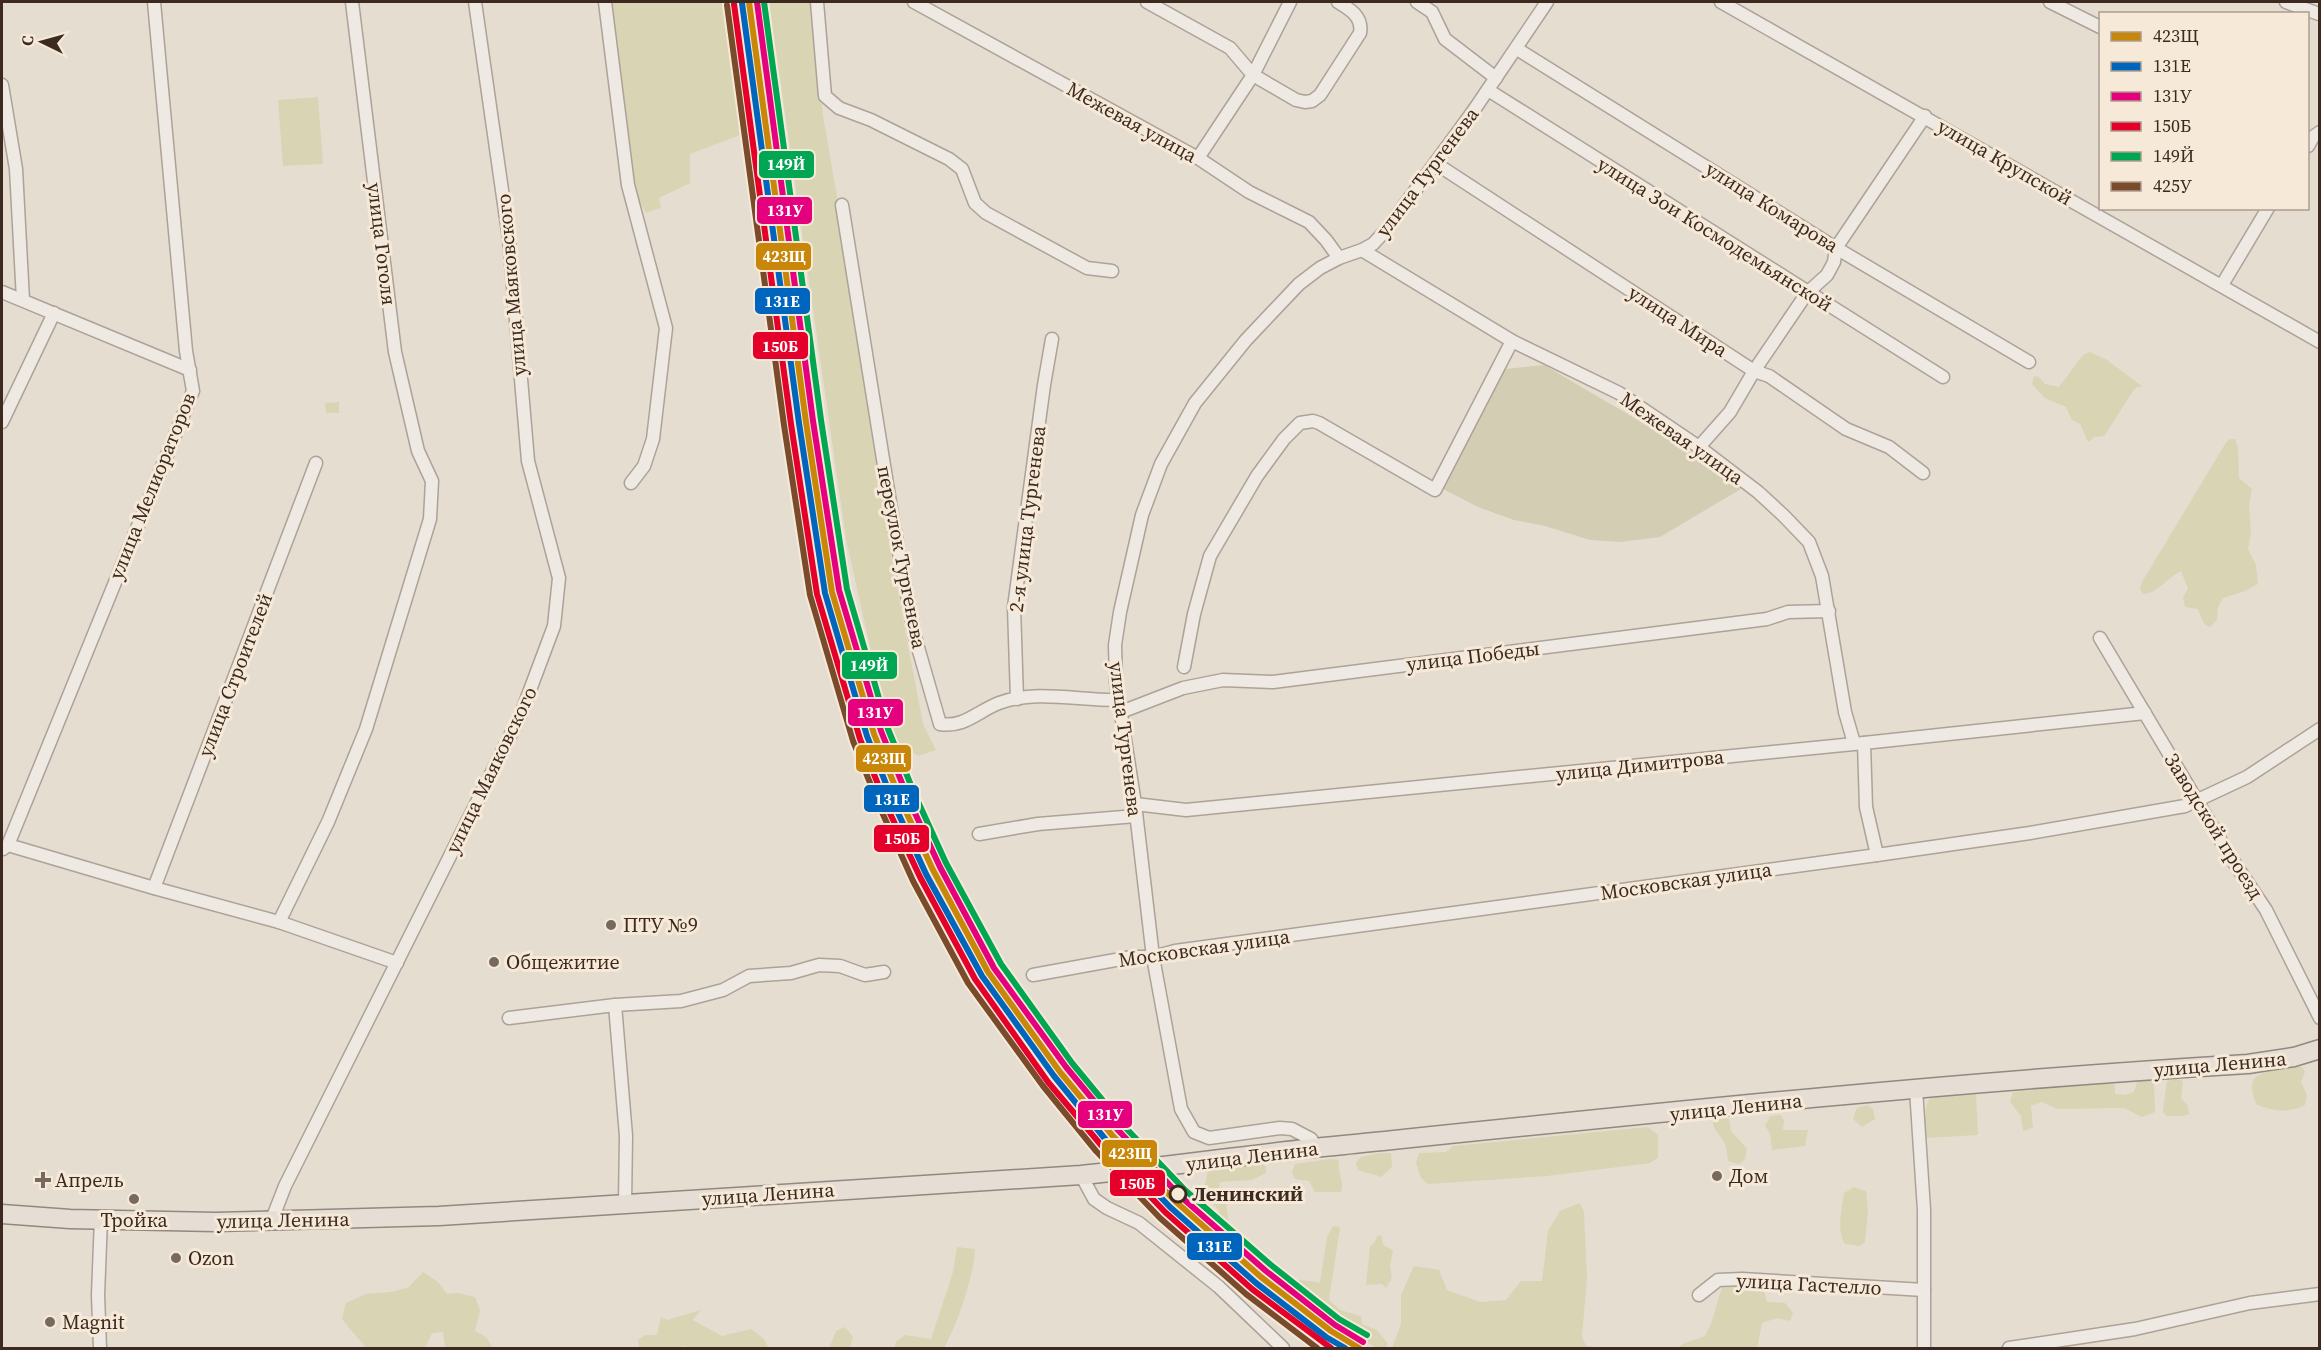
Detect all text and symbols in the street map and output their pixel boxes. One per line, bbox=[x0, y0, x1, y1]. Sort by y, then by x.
north arrow bbox=[12, 12, 72, 72]
legend bbox=[2099, 12, 2309, 210]
text: 423Щ bbox=[2153, 23, 2199, 48]
text: С bbox=[16, 35, 38, 47]
text: 131Е bbox=[2153, 53, 2191, 78]
street label: Межевая улица bbox=[1062, 75, 1203, 170]
text: 131У bbox=[2153, 83, 2192, 108]
street label: улица Тургенева bbox=[1369, 101, 1486, 243]
street label: улица Крупской bbox=[1932, 112, 2078, 212]
text: 150Б bbox=[2153, 113, 2191, 138]
text: 149Й bbox=[2153, 143, 2194, 168]
line badge: 149Й bbox=[758, 150, 815, 179]
street label: улица Зои Космодемьянской bbox=[1592, 150, 1838, 318]
text: 149Й bbox=[767, 153, 805, 175]
street label: улица Комарова bbox=[1700, 155, 1845, 260]
text: 425У bbox=[2153, 173, 2192, 198]
street label: улица Гоголя bbox=[361, 181, 403, 307]
street label: улица Маяковского bbox=[489, 193, 533, 377]
line badge: 131У bbox=[756, 196, 813, 225]
text: 131У bbox=[767, 199, 804, 221]
line badge: 423Щ bbox=[755, 242, 812, 271]
text: 423Щ bbox=[762, 245, 806, 267]
street label: улица Мира bbox=[1623, 278, 1734, 364]
line badge: 131Е bbox=[754, 287, 811, 315]
text: 131Е bbox=[764, 290, 800, 312]
line badge: 150Б bbox=[752, 331, 809, 360]
text: 150Б bbox=[762, 335, 798, 357]
street label: Межевая улица bbox=[1615, 385, 1750, 491]
street label: улица Мелиораторов bbox=[102, 388, 202, 584]
street label: 2-я улица Тургенева bbox=[1002, 423, 1052, 614]
street label: переулок Тургенева bbox=[870, 463, 934, 652]
street label: улица Строителей bbox=[191, 589, 279, 761]
street label: улица Победы bbox=[1405, 634, 1541, 678]
line badge: 149Й bbox=[841, 651, 898, 680]
text: 149Й bbox=[850, 654, 888, 676]
street label: улица Тургенева bbox=[1103, 660, 1150, 819]
street label: улица Маяковского bbox=[438, 682, 544, 858]
line badge: 131У bbox=[847, 698, 904, 727]
text: 131У bbox=[857, 701, 894, 723]
street label: улица Димитрова bbox=[1555, 742, 1726, 788]
line badge: 423Щ bbox=[855, 744, 912, 773]
text: 423Щ bbox=[862, 747, 906, 769]
street label: Заводской проезд bbox=[2158, 748, 2270, 904]
line badge: 131Е bbox=[863, 784, 920, 813]
text: 131Е bbox=[874, 788, 910, 810]
line badge: 150Б bbox=[873, 824, 930, 853]
text: 150Б bbox=[884, 827, 920, 849]
street label: Московская улица bbox=[1599, 855, 1774, 907]
place label: ПТУ №9 bbox=[623, 911, 698, 939]
marker: ПТУ №9 bbox=[604, 918, 618, 932]
street label: Московская улица bbox=[1117, 922, 1292, 974]
place label: Общежитие bbox=[506, 948, 620, 976]
marker: Общежитие bbox=[487, 955, 501, 969]
street label: улица Ленина bbox=[2153, 1044, 2288, 1084]
street label: улица Ленина bbox=[1668, 1086, 1804, 1128]
line badge: 131У bbox=[1077, 1100, 1133, 1129]
text: 131У bbox=[1087, 1103, 1124, 1125]
street label: улица Ленина bbox=[1184, 1134, 1321, 1178]
line badge: 423Щ bbox=[1101, 1139, 1158, 1168]
text: 423Щ bbox=[1108, 1142, 1152, 1164]
place label: Дом bbox=[1729, 1162, 1768, 1190]
place label: Апрель bbox=[55, 1166, 124, 1194]
line badge: 150Б bbox=[1109, 1169, 1166, 1197]
marker: Дом bbox=[1710, 1169, 1724, 1183]
text: 150Б bbox=[1119, 1172, 1155, 1194]
marker: Апрель bbox=[36, 1173, 50, 1187]
street label: улица Ленина bbox=[701, 1175, 836, 1213]
place label: Ленинский bbox=[1192, 1180, 1303, 1208]
marker: Ленинский bbox=[1169, 1185, 1187, 1203]
marker: Тройка bbox=[127, 1192, 141, 1206]
street label: улица Ленина bbox=[216, 1205, 351, 1235]
place label: Тройка bbox=[100, 1206, 168, 1234]
line badge: 131Е bbox=[1186, 1232, 1243, 1261]
text: 131Е bbox=[1196, 1235, 1232, 1257]
place label: Ozon bbox=[188, 1244, 234, 1272]
marker: Ozon bbox=[169, 1251, 183, 1265]
street label: улица Гастелло bbox=[1736, 1266, 1882, 1302]
place label: Magnit bbox=[62, 1308, 125, 1336]
marker: Magnit bbox=[43, 1315, 57, 1329]

